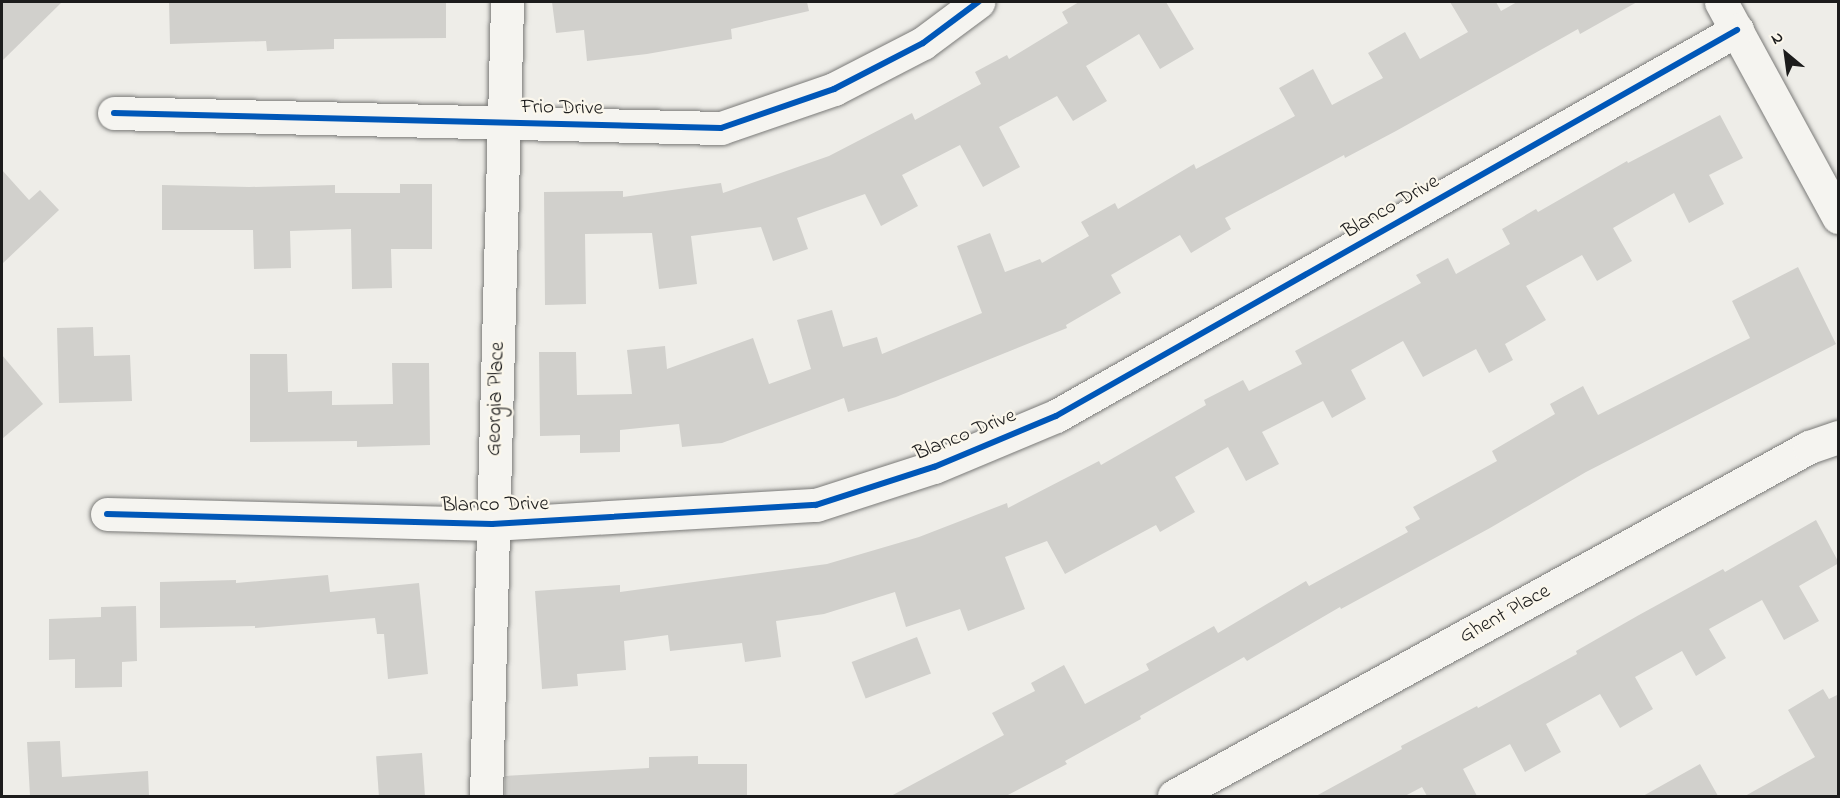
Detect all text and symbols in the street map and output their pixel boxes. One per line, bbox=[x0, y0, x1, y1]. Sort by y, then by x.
north arrow bbox=[1756, 24, 1816, 84]
text: N bbox=[1767, 25, 1788, 51]
street label: Frio Drive bbox=[521, 95, 603, 121]
street label: Blanco Drive bbox=[1338, 169, 1444, 245]
street label: Georgia Place bbox=[481, 341, 511, 457]
street label: Blanco Drive bbox=[910, 403, 1020, 467]
street label: Blanco Drive bbox=[441, 491, 549, 519]
street label: Ghent Place bbox=[1455, 579, 1555, 649]

